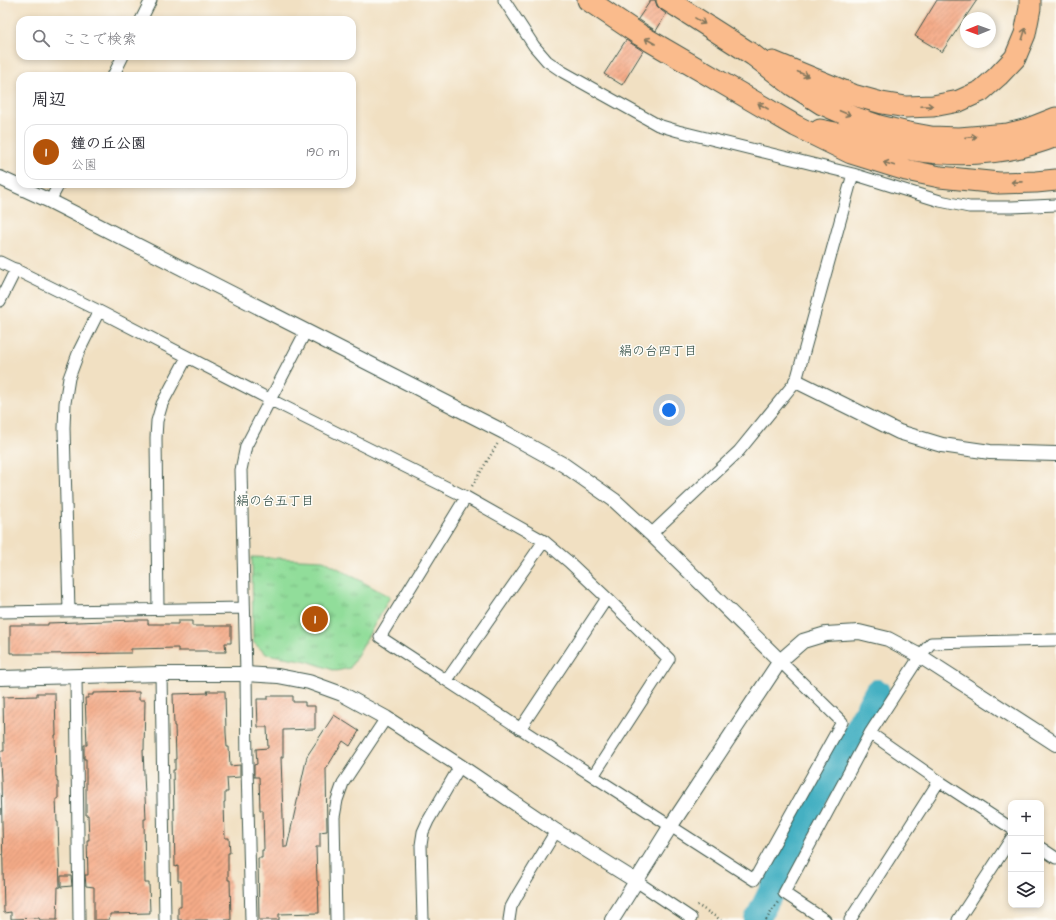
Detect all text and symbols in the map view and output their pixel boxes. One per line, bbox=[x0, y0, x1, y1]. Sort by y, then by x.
north arrow bbox=[960, 12, 996, 48]
search box bbox=[16, 16, 356, 60]
one-way arrow bbox=[694, 17, 705, 25]
icon: search bbox=[30, 27, 52, 49]
one-way arrow bbox=[1021, 28, 1029, 40]
text: ここで検索 bbox=[62, 29, 137, 50]
one-way arrow bbox=[644, 36, 656, 44]
one-way arrow bbox=[796, 71, 808, 78]
text: 周辺 bbox=[32, 88, 66, 112]
one-way arrow bbox=[757, 102, 769, 110]
one-way arrow bbox=[920, 103, 933, 110]
one-way arrow bbox=[838, 110, 850, 118]
text: 鐘の丘公園 bbox=[71, 133, 146, 154]
one-way arrow bbox=[964, 134, 977, 141]
text: 1 bbox=[45, 143, 47, 161]
text: 190 m bbox=[306, 143, 339, 161]
text: 公園 bbox=[71, 156, 97, 174]
one-way arrow bbox=[883, 160, 896, 167]
one-way arrow bbox=[1011, 178, 1024, 186]
district label: 絹の台四丁目 bbox=[619, 342, 697, 360]
your location bbox=[659, 400, 679, 420]
district label: 絹の台五丁目 bbox=[236, 492, 314, 510]
pin: 1 bbox=[302, 604, 328, 634]
map controls bbox=[1008, 800, 1044, 908]
button: + bbox=[1008, 800, 1044, 836]
button: − bbox=[1008, 836, 1044, 872]
button: layers bbox=[1008, 872, 1044, 908]

